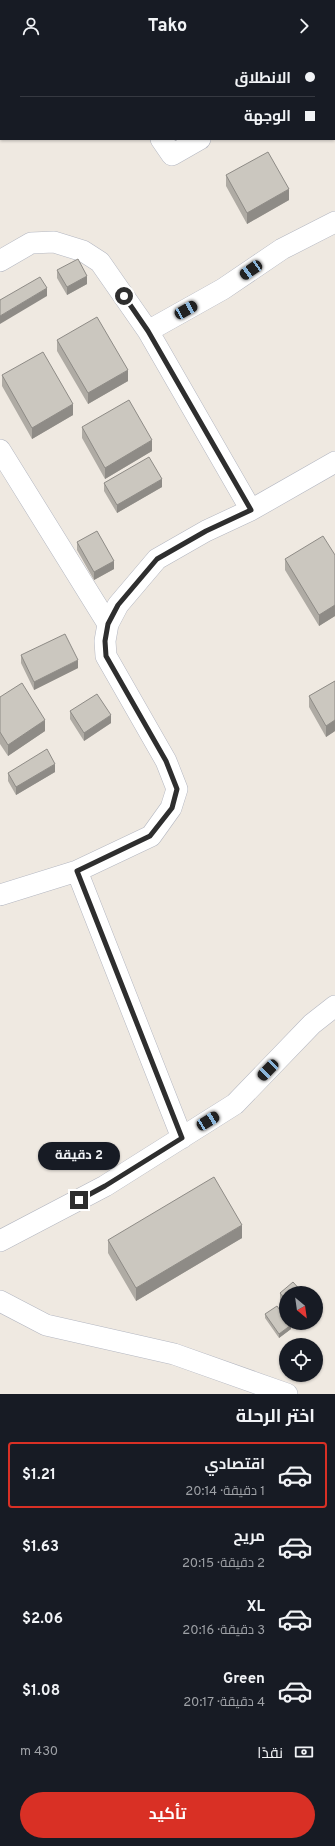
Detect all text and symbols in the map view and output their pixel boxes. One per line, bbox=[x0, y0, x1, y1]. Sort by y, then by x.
icon: person bbox=[20, 15, 42, 37]
text: Tako bbox=[148, 15, 187, 38]
icon: forward bbox=[293, 15, 315, 37]
text: الانطلاق bbox=[235, 70, 291, 89]
text: الوجهة bbox=[244, 108, 291, 127]
car bbox=[238, 258, 264, 282]
route start bbox=[115, 287, 133, 305]
car bbox=[173, 299, 199, 321]
car bbox=[255, 1057, 281, 1083]
car bbox=[195, 1110, 221, 1132]
callout: 2 دقيقة bbox=[38, 1142, 120, 1170]
text: 2 دقيقة bbox=[55, 1148, 103, 1164]
route end bbox=[70, 1191, 88, 1209]
north arrow bbox=[279, 1286, 323, 1330]
map controls bbox=[279, 1286, 323, 1382]
button: locate bbox=[279, 1338, 323, 1382]
text: اختر الرحلة bbox=[236, 1406, 315, 1429]
text: اقتصادي bbox=[205, 1456, 265, 1475]
icon: car bbox=[277, 1457, 313, 1493]
text: $1.21 bbox=[22, 1466, 56, 1485]
text: 1 دقيقة · 20:14 bbox=[185, 1484, 265, 1500]
text: مريح bbox=[233, 1528, 265, 1547]
icon: car bbox=[277, 1529, 313, 1565]
text: $1.63 bbox=[22, 1538, 59, 1557]
text: 2 دقيقة · 20:15 bbox=[182, 1556, 265, 1572]
text: XL bbox=[247, 1598, 265, 1617]
icon: car bbox=[277, 1601, 313, 1637]
text: $2.06 bbox=[22, 1610, 63, 1629]
text: 3 دقيقة · 20:16 bbox=[182, 1623, 265, 1639]
text: Green bbox=[223, 1670, 265, 1689]
icon: car bbox=[277, 1673, 313, 1709]
text: $1.08 bbox=[22, 1682, 60, 1701]
text: 4 دقيقة · 20:17 bbox=[183, 1695, 265, 1711]
icon: cash bbox=[293, 1741, 315, 1763]
text: 430 m bbox=[20, 1744, 58, 1760]
text: نقدًا bbox=[257, 1745, 283, 1764]
button: تأكيد bbox=[20, 1792, 315, 1838]

